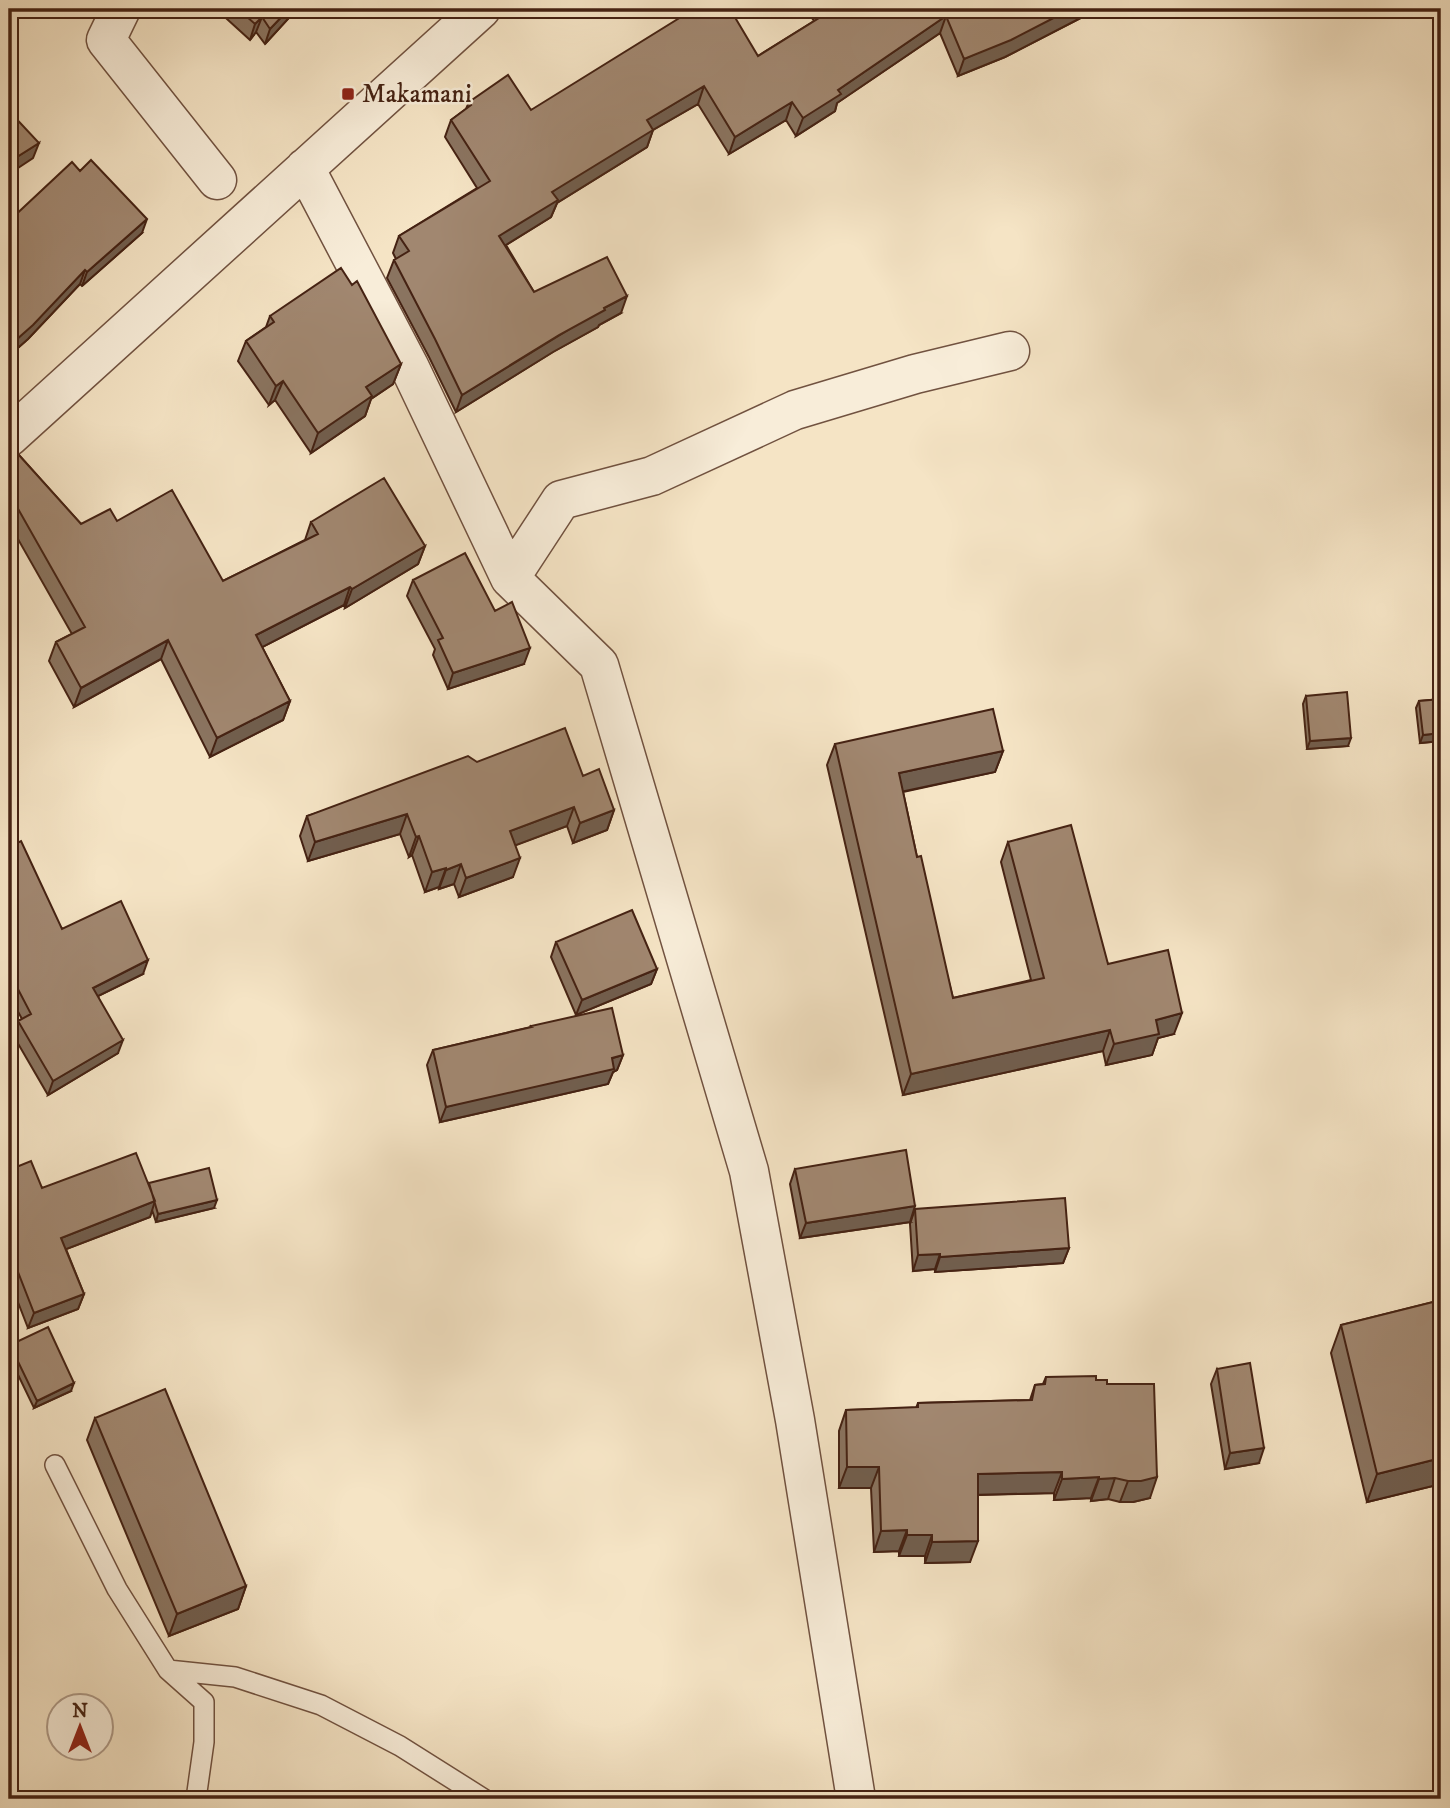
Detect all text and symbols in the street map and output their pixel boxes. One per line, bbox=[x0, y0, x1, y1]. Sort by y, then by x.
place label: Makamani bbox=[362, 78, 472, 111]
marker: Makamani bbox=[340, 86, 356, 102]
north arrow bbox=[46, 1692, 116, 1762]
text: N bbox=[72, 1700, 88, 1723]

